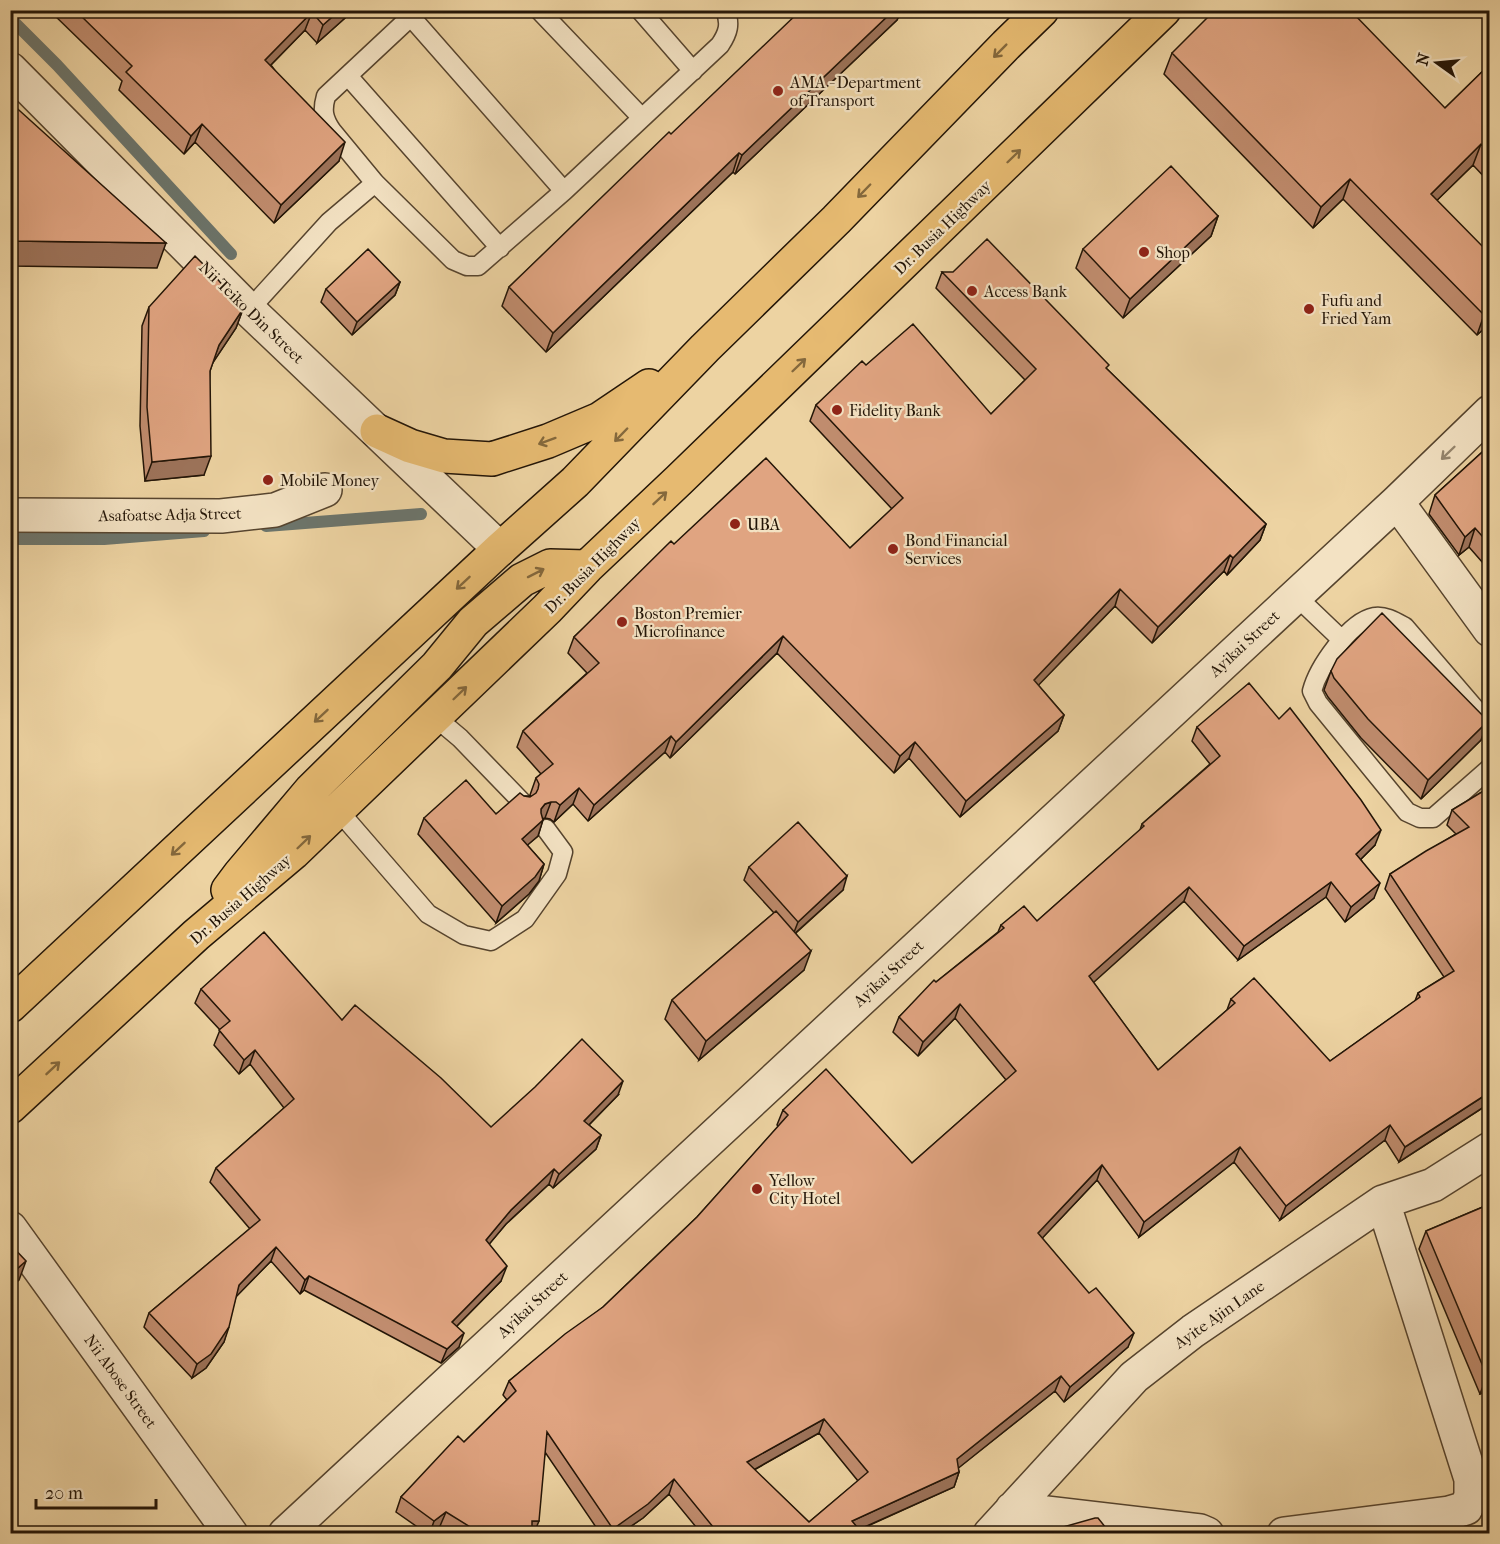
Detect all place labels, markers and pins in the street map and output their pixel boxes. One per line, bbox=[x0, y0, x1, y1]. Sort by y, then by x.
place label: AMA - Department of Transport bbox=[789, 73, 922, 110]
marker: AMA - Department of Transport bbox=[771, 84, 785, 98]
place label: Shop bbox=[1156, 243, 1190, 262]
marker: Shop bbox=[1137, 245, 1151, 259]
place label: Access Bank bbox=[983, 282, 1068, 301]
marker: Access Bank bbox=[965, 284, 979, 298]
place label: Fufu and Fried Yam bbox=[1321, 291, 1392, 328]
marker: Fufu and Fried Yam bbox=[1302, 302, 1316, 316]
place label: Fidelity Bank bbox=[849, 401, 942, 420]
marker: Fidelity Bank bbox=[830, 403, 844, 417]
place label: Mobile Money bbox=[280, 471, 379, 490]
marker: Mobile Money bbox=[261, 473, 275, 487]
place label: UBA bbox=[747, 515, 781, 534]
marker: UBA bbox=[728, 517, 742, 531]
place label: Bond Financial Services bbox=[905, 531, 1008, 568]
marker: Bond Financial Services bbox=[886, 542, 900, 556]
place label: Boston Premier Microfinance bbox=[634, 604, 742, 641]
marker: Boston Premier Microfinance bbox=[615, 615, 629, 629]
place label: Yellow City Hotel bbox=[768, 1171, 841, 1208]
marker: Yellow City Hotel bbox=[750, 1182, 764, 1196]

